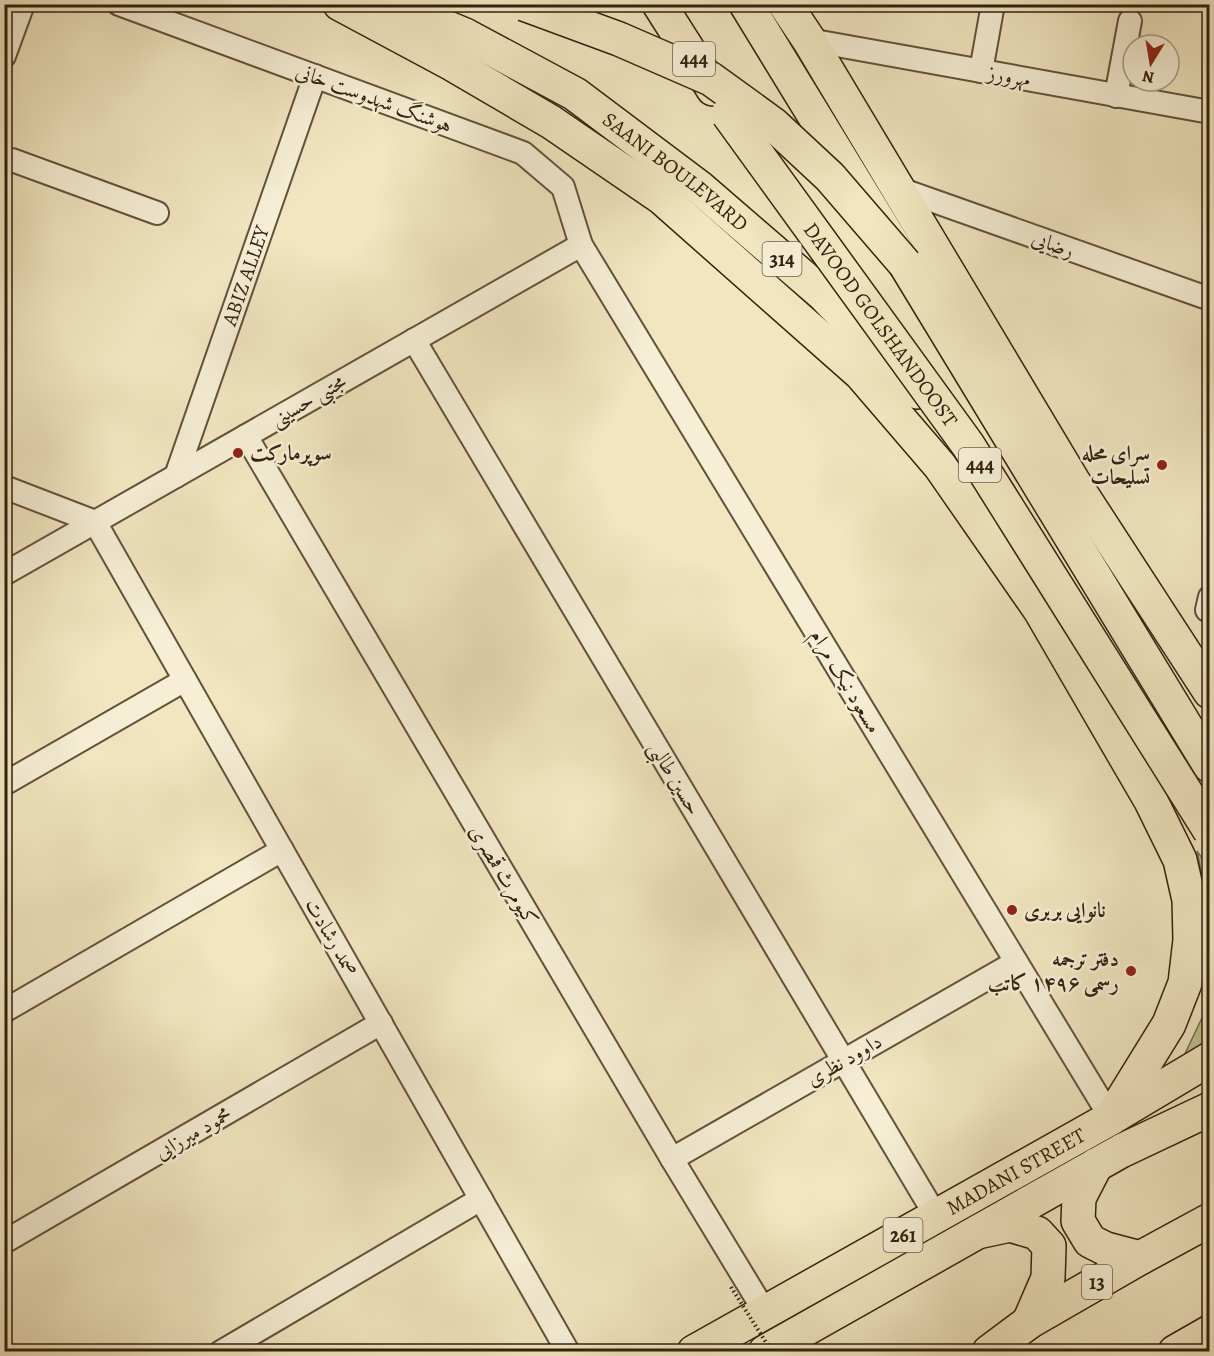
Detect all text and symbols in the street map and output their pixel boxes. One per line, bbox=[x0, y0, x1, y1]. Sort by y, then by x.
north arrow bbox=[1121, 33, 1181, 93]
road number: 444 bbox=[673, 42, 715, 76]
street label: هوشنگ شهدوست خانی bbox=[292, 57, 456, 139]
street label: مهرورز bbox=[983, 58, 1033, 94]
text: N bbox=[1140, 65, 1156, 89]
street label: SAANI BOULEVARD bbox=[597, 105, 754, 238]
street label: DAVOOD GOLSHANDOOST bbox=[797, 217, 964, 433]
street label: ABIZ ALLEY bbox=[215, 221, 276, 331]
street label: رضایی bbox=[1028, 224, 1078, 264]
road number: 314 bbox=[762, 242, 802, 276]
street label: مجتبی حسینی bbox=[265, 367, 353, 436]
place label: سوپرمارکت bbox=[250, 439, 332, 467]
place label: سرای محله تسلیحات bbox=[1082, 439, 1150, 491]
marker: سوپرمارکت bbox=[231, 446, 245, 460]
road number: 444 bbox=[959, 448, 1001, 482]
marker: سرای محله تسلیحات bbox=[1155, 458, 1169, 472]
street label: مسعود نیک مرام bbox=[800, 624, 888, 740]
street label: حسین طالبی bbox=[639, 736, 708, 822]
street label: کیومرث قمصری bbox=[462, 819, 545, 931]
street label: صمد رشادت bbox=[299, 893, 365, 981]
place label: نانوایی بربری bbox=[1024, 896, 1106, 924]
marker: نانوایی بربری bbox=[1005, 903, 1019, 917]
place label: دفتر ترجمه رسمی ۱۴۹۶ کاتب bbox=[988, 945, 1119, 997]
marker: دفتر ترجمه رسمی ۱۴۹۶ کاتب bbox=[1124, 964, 1138, 978]
street label: داوود نظری bbox=[801, 1027, 887, 1093]
street label: محمود میرزایی bbox=[150, 1100, 237, 1166]
street label: MADANI STREET bbox=[941, 1121, 1091, 1222]
road number: 261 bbox=[884, 1218, 922, 1252]
road number: 13 bbox=[1082, 1265, 1112, 1299]

